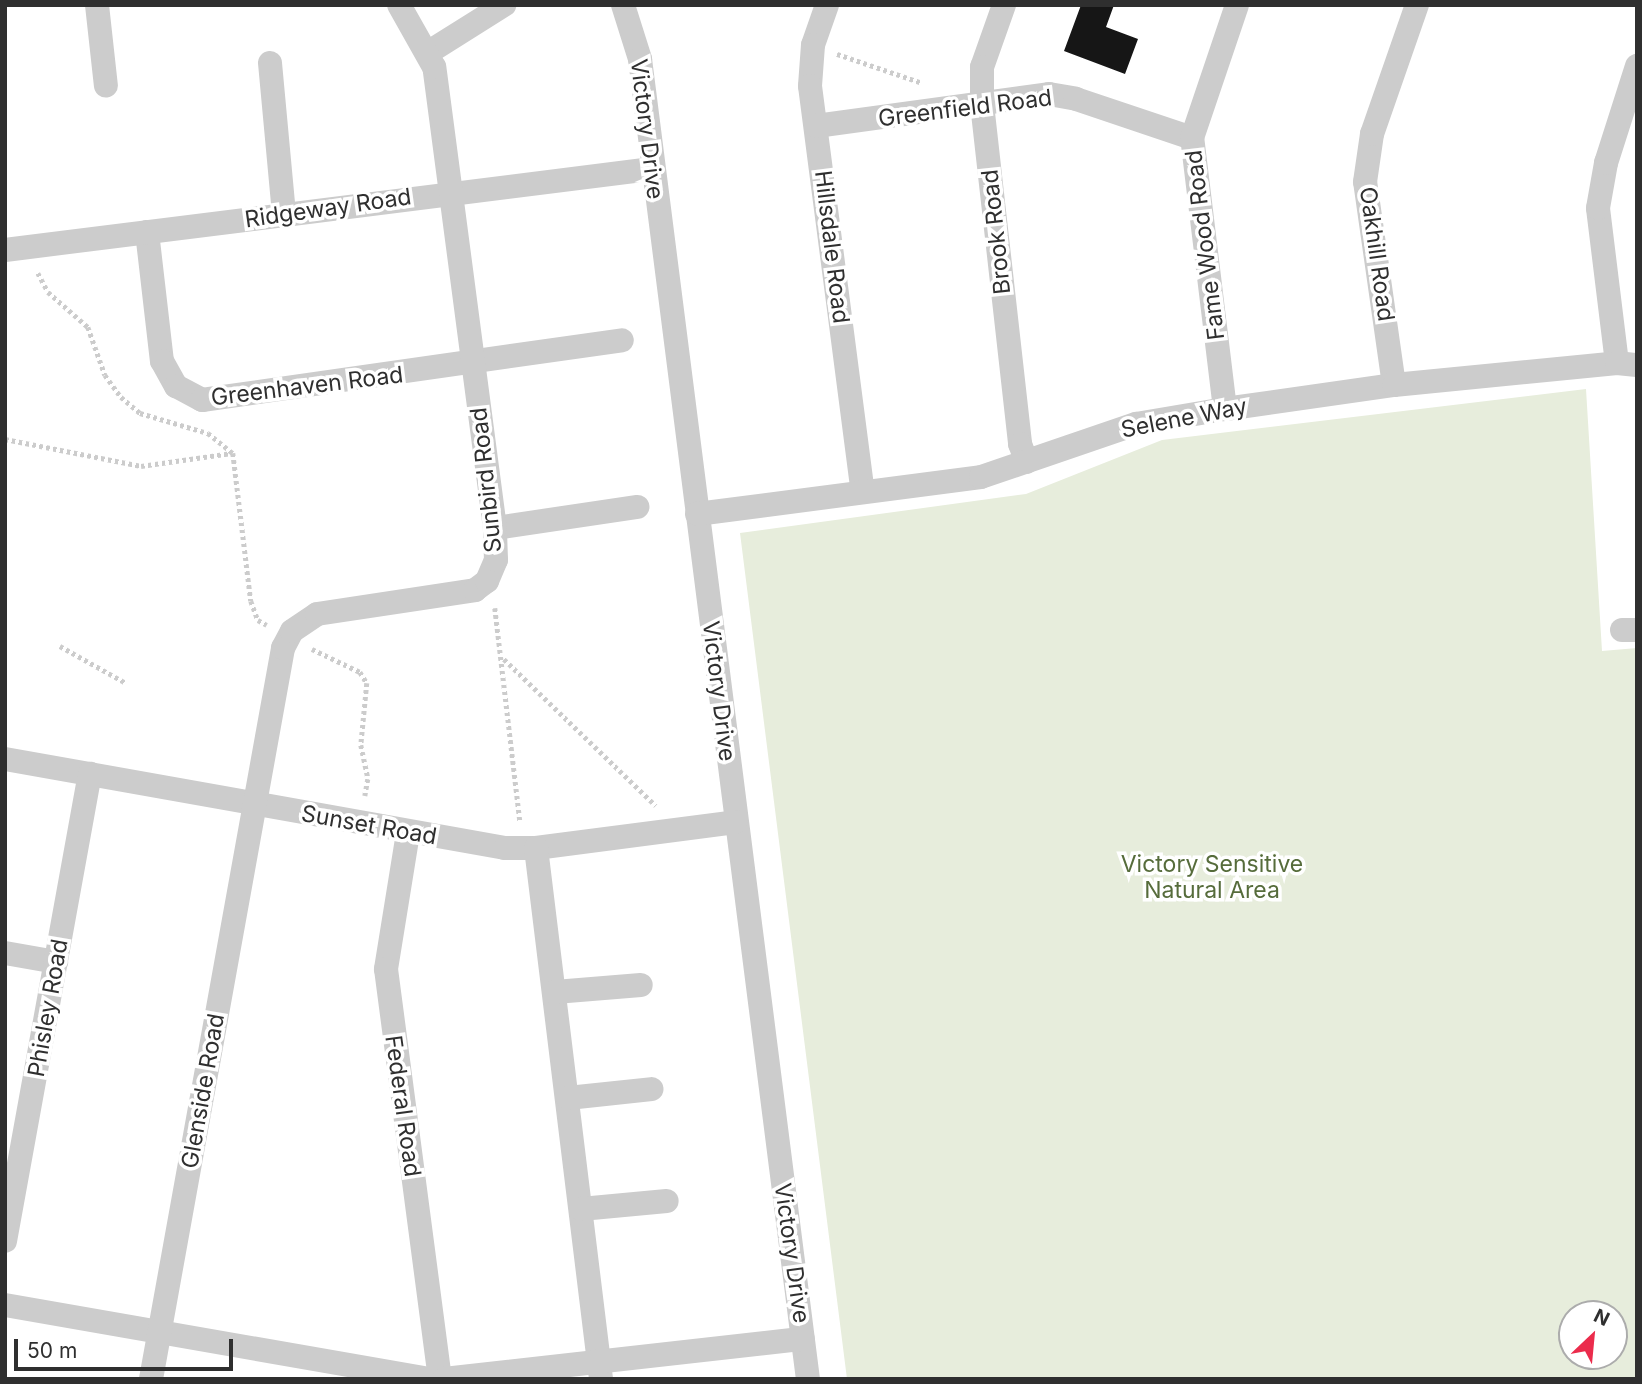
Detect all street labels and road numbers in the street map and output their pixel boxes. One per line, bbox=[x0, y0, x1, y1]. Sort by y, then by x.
street label: Victory Drive bbox=[625, 57, 669, 201]
street label: Greenfield Road bbox=[877, 84, 1053, 132]
street label: Fame Wood Road bbox=[1180, 148, 1230, 342]
street label: Brook Road bbox=[976, 168, 1016, 296]
street label: Hillsdale Road bbox=[809, 169, 855, 325]
street label: Ridgeway Road bbox=[243, 183, 413, 233]
street label: Oakhill Road bbox=[1354, 185, 1400, 323]
street label: Greenhaven Road bbox=[209, 361, 405, 411]
street label: Selene Way bbox=[1119, 392, 1249, 444]
street label: Sunbird Road bbox=[465, 406, 507, 554]
street label: Victory Drive bbox=[697, 619, 741, 763]
street label: Sunset Road bbox=[299, 800, 439, 850]
street label: Phisley Road bbox=[22, 937, 74, 1079]
street label: Glenside Road bbox=[176, 1011, 230, 1171]
street label: Federal Road bbox=[379, 1033, 427, 1179]
street label: Victory Drive bbox=[769, 1181, 815, 1325]

